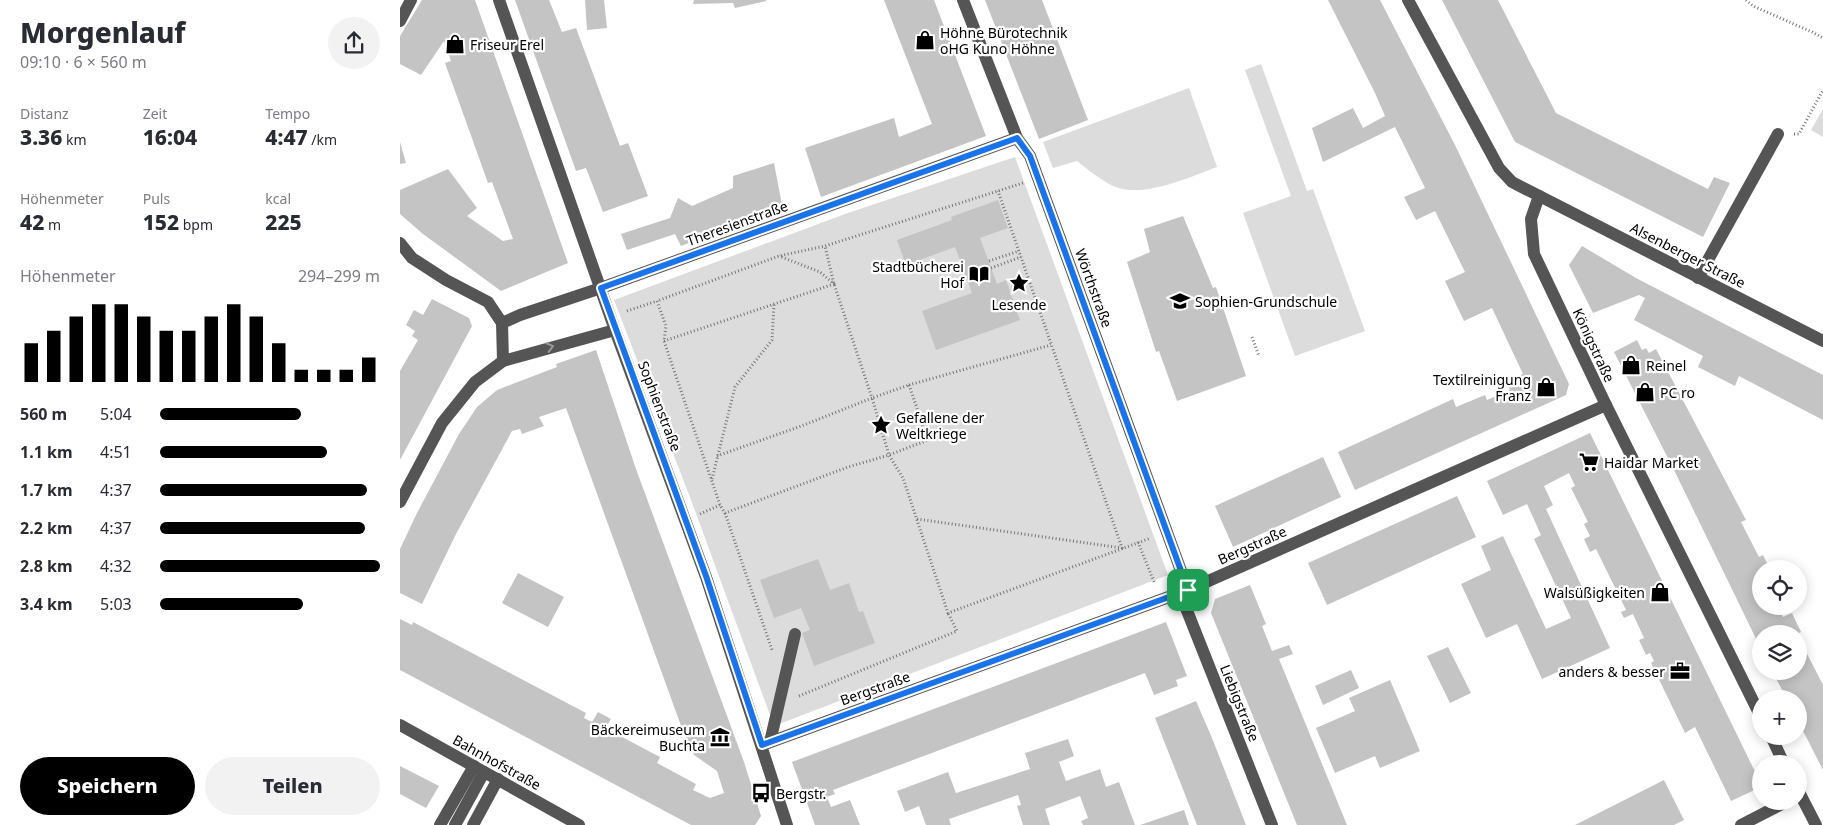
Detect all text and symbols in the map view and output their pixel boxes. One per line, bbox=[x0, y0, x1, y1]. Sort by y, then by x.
text: Morgenlauf bbox=[20, 13, 186, 51]
button: share bbox=[328, 17, 380, 69]
place label: Höhne Bürotechnik oHG Kuno Höhne bbox=[940, 23, 1068, 58]
shop icon: Höhne Bürotechnik oHG Kuno Höhne bbox=[914, 29, 936, 51]
shop icon: Friseur Erel bbox=[444, 33, 466, 55]
place label: Friseur Erel bbox=[470, 35, 544, 54]
text: 09:10 · 6 × 560 m bbox=[20, 51, 147, 73]
text: Distanz bbox=[20, 104, 69, 123]
text: Zeit bbox=[143, 104, 167, 123]
text: Tempo bbox=[265, 104, 310, 123]
text: 3.36 bbox=[20, 123, 62, 151]
text: 16:04 bbox=[143, 123, 197, 151]
text: 4:47 bbox=[265, 123, 308, 151]
text: km bbox=[62, 130, 87, 149]
text: /km bbox=[308, 130, 337, 149]
text: Höhenmeter bbox=[20, 189, 104, 208]
text: Puls bbox=[143, 189, 170, 208]
text: kcal bbox=[265, 189, 291, 208]
street label: Theresienstraße bbox=[684, 196, 790, 250]
text: 42 bbox=[20, 208, 44, 236]
text: 152 bbox=[143, 208, 179, 236]
text: 225 bbox=[265, 208, 302, 236]
text: m bbox=[44, 215, 61, 234]
text: bpm bbox=[179, 215, 213, 234]
street label: Alsenberger Straße bbox=[1627, 218, 1749, 292]
street label: Wörthstraße bbox=[1071, 246, 1117, 330]
place label: Stadtbücherei Hof bbox=[872, 257, 965, 292]
library icon: Stadtbücherei Hof bbox=[968, 263, 990, 285]
text: Höhenmeter bbox=[20, 265, 116, 287]
text: 294–299 m bbox=[298, 265, 380, 287]
place icon: Lesende bbox=[1008, 272, 1030, 294]
school or university icon: Sophien-Grundschule bbox=[1169, 290, 1191, 312]
place label: Sophien-Grundschule bbox=[1195, 292, 1337, 311]
place label: Lesende bbox=[992, 295, 1047, 314]
street label: Königstraße bbox=[1569, 305, 1620, 385]
one-way arrow bbox=[545, 342, 554, 353]
shop icon: Reinel bbox=[1620, 354, 1642, 376]
place label: Reinel bbox=[1646, 356, 1686, 375]
street label: Sophienstraße bbox=[634, 358, 686, 454]
place label: Textilreinigung Franz bbox=[1433, 370, 1531, 405]
shop icon: Textilreinigung Franz bbox=[1535, 376, 1557, 398]
shop icon: PC ro bbox=[1634, 381, 1656, 403]
place label: PC ro bbox=[1660, 383, 1695, 402]
text: 560 m bbox=[20, 403, 67, 425]
text: 5:04 bbox=[100, 403, 132, 425]
place label: Gefallene der Weltkriege bbox=[896, 408, 985, 443]
place icon: Gefallene der Weltkriege bbox=[870, 414, 892, 436]
text: 1.1 km bbox=[20, 441, 72, 463]
text: 4:51 bbox=[100, 441, 132, 463]
supermarket icon: Haidar Market bbox=[1578, 451, 1600, 473]
place label: Haidar Market bbox=[1604, 453, 1699, 472]
text: 1.7 km bbox=[20, 479, 72, 501]
text: 4:37 bbox=[100, 479, 132, 501]
text: 2.2 km bbox=[20, 517, 72, 539]
text: 4:37 bbox=[100, 517, 132, 539]
street label: Bergstraße bbox=[1215, 521, 1289, 569]
text: 2.8 km bbox=[20, 555, 72, 577]
text: 4:32 bbox=[100, 555, 132, 577]
map controls bbox=[1752, 560, 1807, 810]
button: locate bbox=[1752, 560, 1807, 615]
pin bbox=[1167, 569, 1209, 611]
icon: arrive bbox=[1174, 576, 1202, 604]
shop icon: Walsüßigkeiten bbox=[1649, 581, 1671, 603]
place label: Walsüßigkeiten bbox=[1544, 583, 1645, 602]
text: 3.4 km bbox=[20, 593, 72, 615]
text: 5:03 bbox=[100, 593, 132, 615]
button: layers bbox=[1752, 625, 1807, 680]
office icon: anders & besser bbox=[1669, 660, 1691, 682]
street label: Liebigstraße bbox=[1216, 662, 1264, 744]
place label: anders & besser bbox=[1558, 662, 1665, 681]
street label: Bergstraße bbox=[837, 667, 913, 709]
button: + bbox=[1752, 690, 1807, 745]
place label: Bäckereimuseum Buchta bbox=[591, 720, 705, 755]
museum icon: Bäckereimuseum Buchta bbox=[709, 726, 731, 748]
street label: Bahnhofstraße bbox=[450, 730, 545, 794]
button: − bbox=[1752, 755, 1807, 810]
button: Speichern bbox=[20, 757, 195, 815]
button: Teilen bbox=[205, 757, 380, 815]
bus stop icon: Bergstr. bbox=[750, 782, 772, 804]
place label: Bergstr. bbox=[776, 784, 826, 803]

